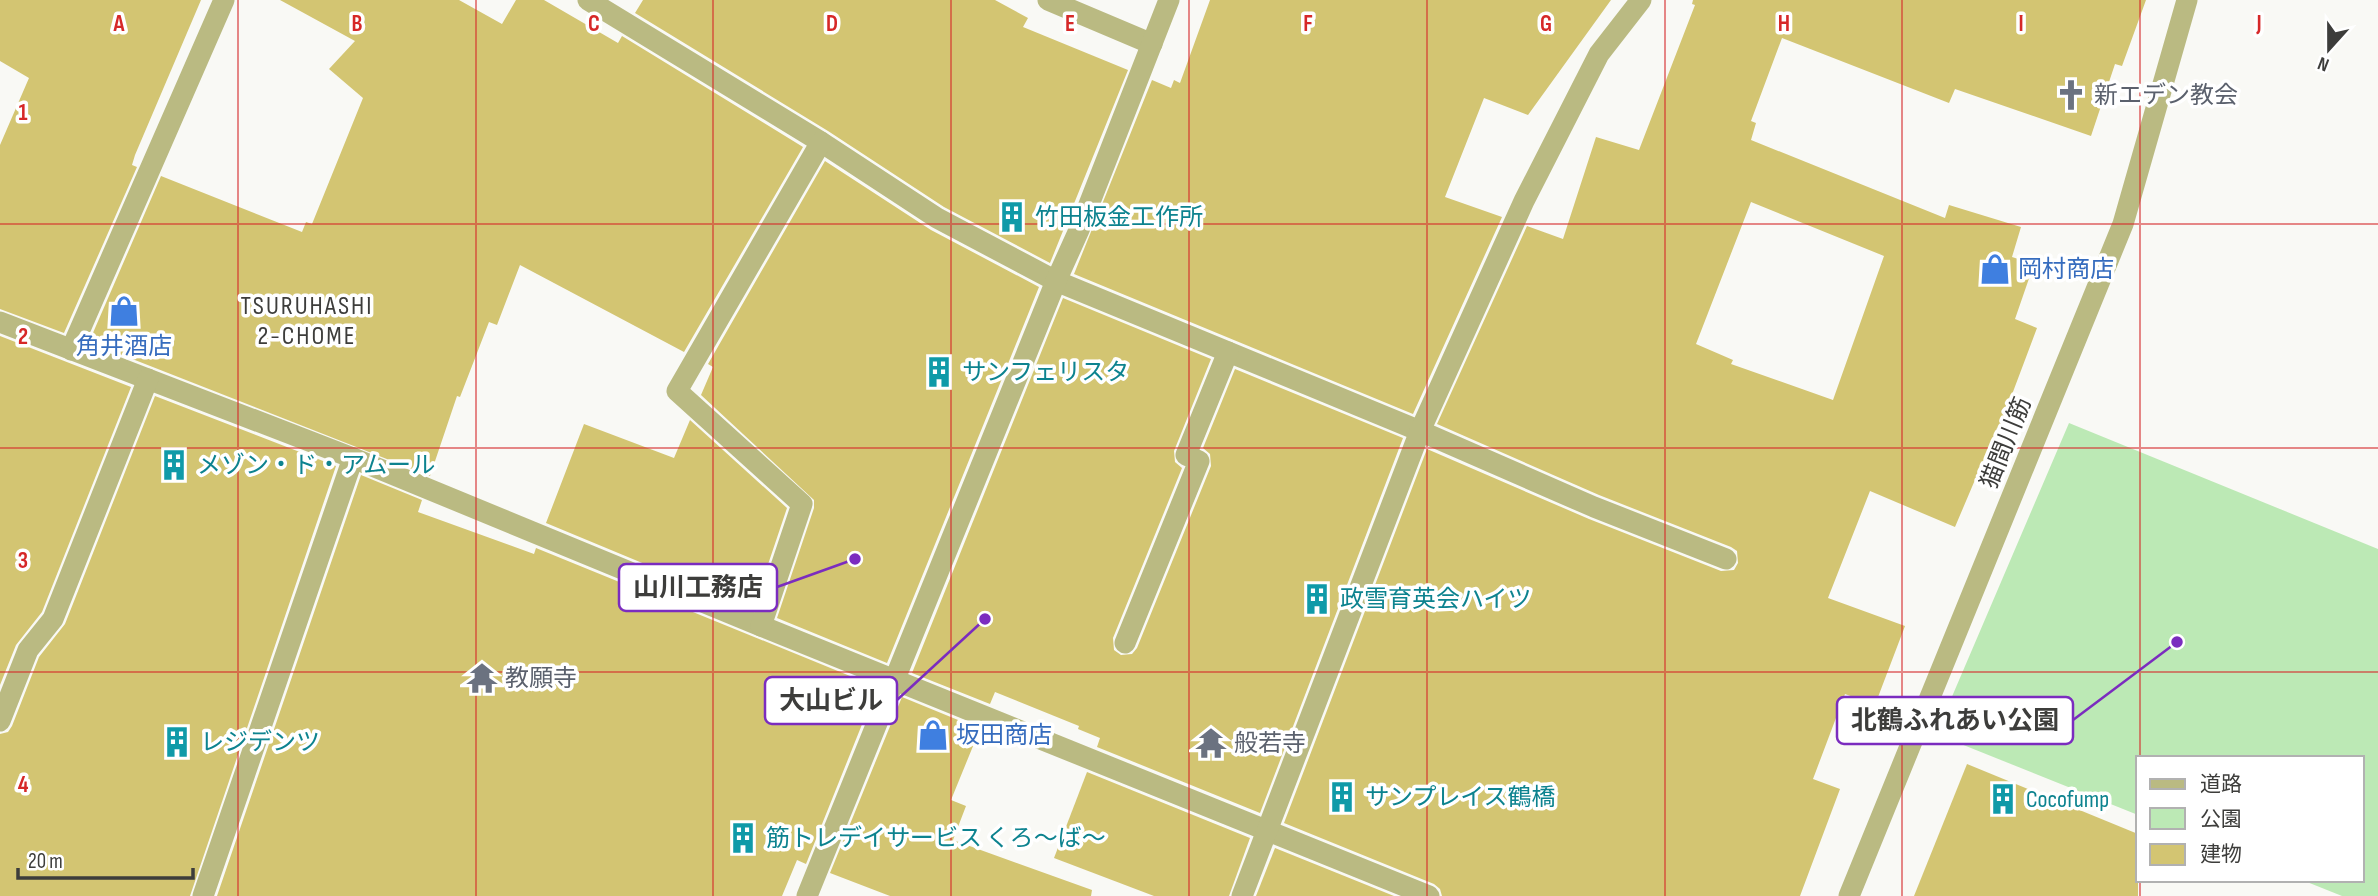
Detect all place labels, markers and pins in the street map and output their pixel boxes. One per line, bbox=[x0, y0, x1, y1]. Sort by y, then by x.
church icon: 新エデン教会 bbox=[2054, 78, 2088, 112]
place label: 新エデン教会 bbox=[2094, 81, 2238, 110]
building icon: 竹田板金工作所 bbox=[995, 200, 1029, 234]
place label: 竹田板金工作所 bbox=[1035, 203, 1203, 232]
shop icon: 岡村商店 bbox=[1978, 252, 2012, 286]
place label: 岡村商店 bbox=[2018, 255, 2114, 284]
shop icon: 角井酒店 bbox=[107, 294, 141, 328]
place label: 角井酒店 bbox=[76, 332, 172, 361]
building icon: サンフェリスタ bbox=[922, 355, 956, 389]
place label: サンフェリスタ bbox=[962, 358, 1129, 387]
building icon: メゾン・ド・アムール bbox=[157, 448, 191, 482]
place label: メゾン・ド・アムール bbox=[197, 451, 435, 480]
callout: 山川工務店 bbox=[619, 564, 777, 611]
building icon: 政雪育英会ハイツ bbox=[1300, 582, 1334, 616]
place label: 政雪育英会ハイツ bbox=[1340, 585, 1532, 614]
temple icon: 教願寺 bbox=[465, 661, 499, 695]
place label: 教願寺 bbox=[505, 664, 577, 693]
callout: 大山ビル bbox=[765, 677, 897, 724]
callout: 北鶴ふれあい公園 bbox=[1837, 697, 2073, 744]
shop icon: 坂田商店 bbox=[916, 718, 950, 752]
place label: 坂田商店 bbox=[956, 721, 1052, 750]
building icon: レジデンツ bbox=[160, 725, 194, 759]
temple icon: 般若寺 bbox=[1194, 726, 1228, 760]
place label: レジデンツ bbox=[200, 728, 320, 757]
place label: 般若寺 bbox=[1234, 729, 1306, 758]
building icon: サンプレイス鶴橋 bbox=[1325, 780, 1359, 814]
building icon: Cocofump bbox=[1986, 782, 2020, 816]
place label: サンプレイス鶴橋 bbox=[1365, 783, 1556, 812]
place label: Cocofump bbox=[2026, 785, 2109, 814]
building icon: 筋トレデイサービス くろ〜ば〜 bbox=[726, 821, 760, 855]
place label: 筋トレデイサービス くろ〜ば〜 bbox=[766, 824, 1106, 853]

